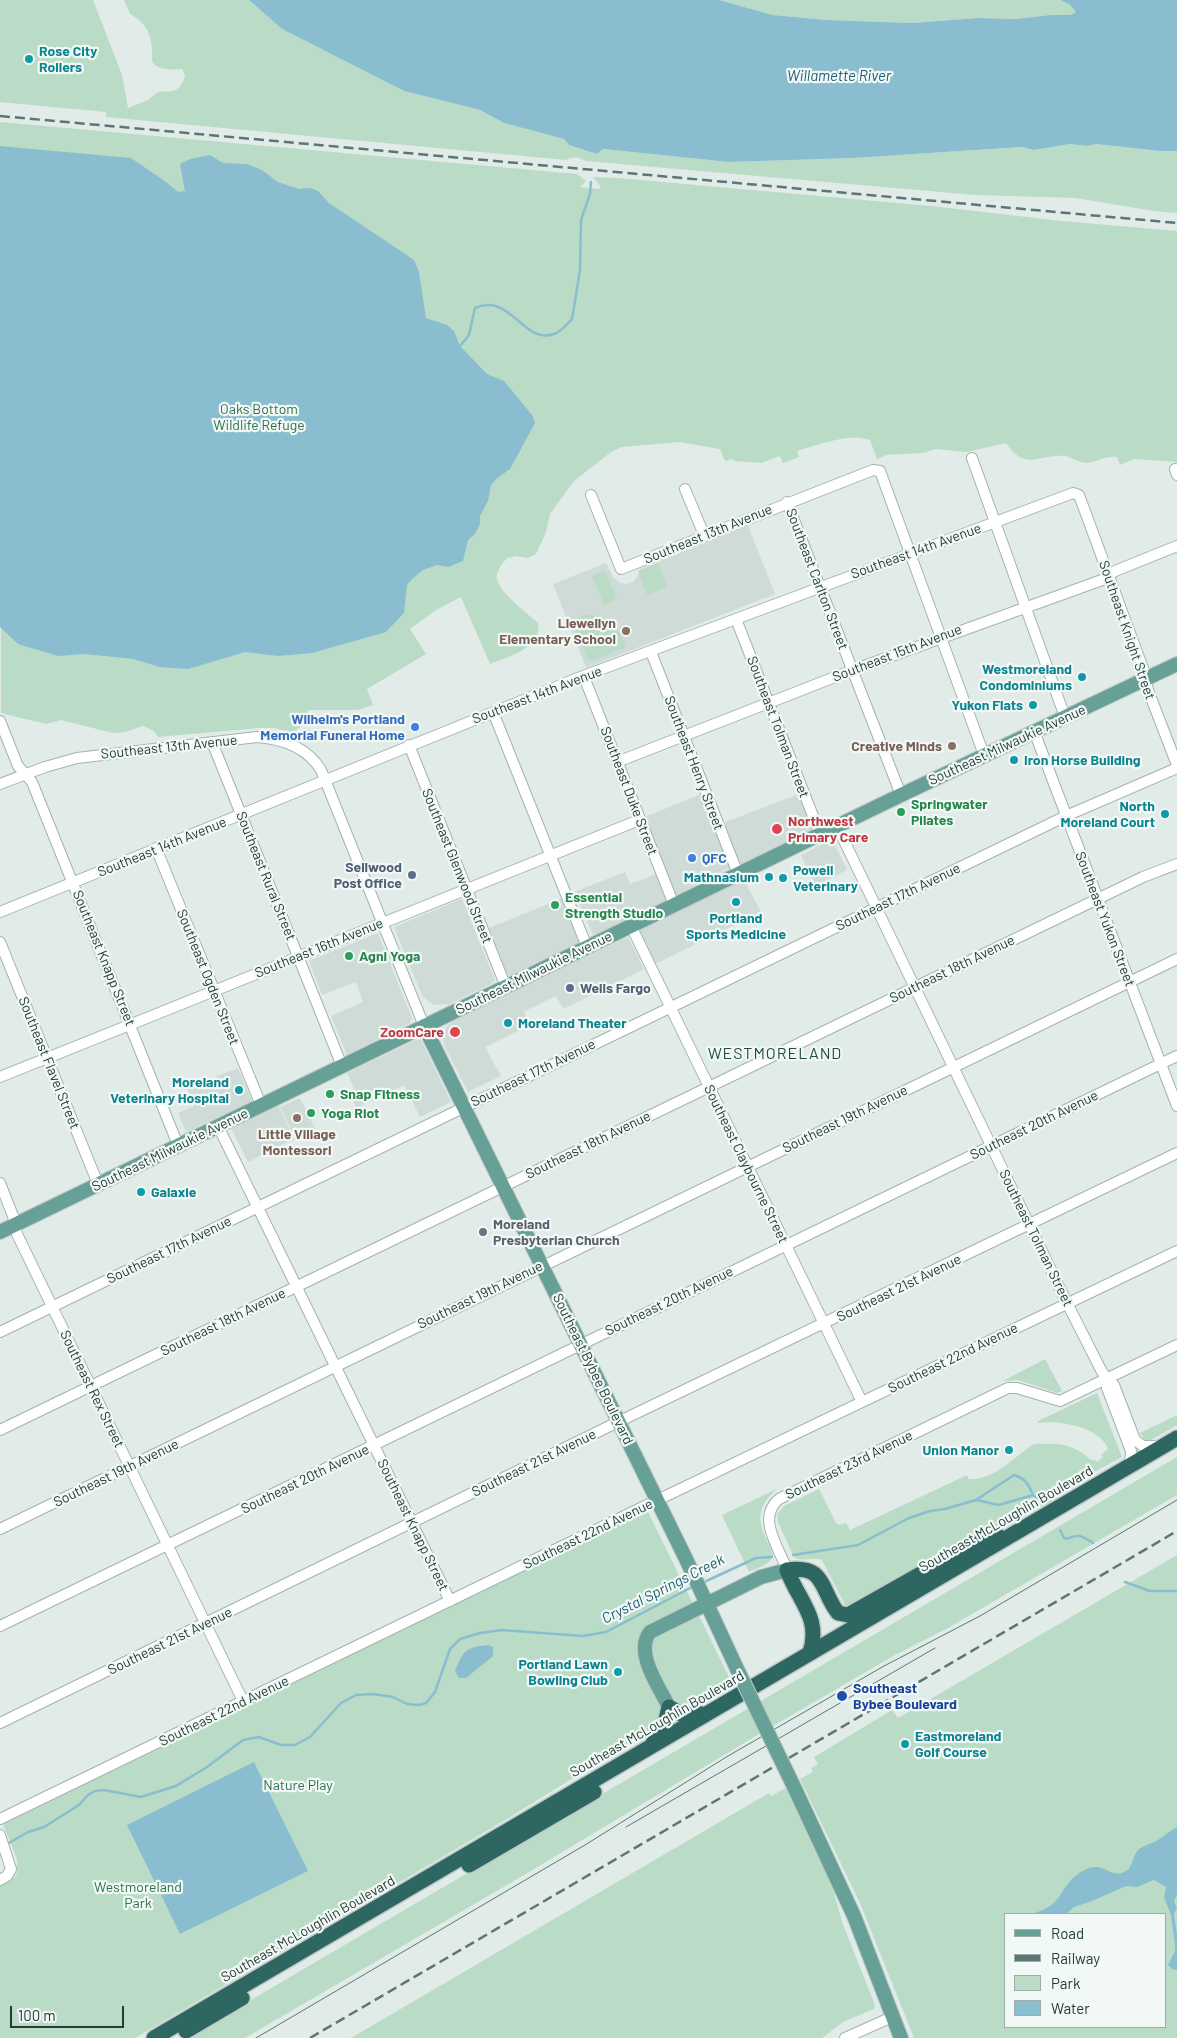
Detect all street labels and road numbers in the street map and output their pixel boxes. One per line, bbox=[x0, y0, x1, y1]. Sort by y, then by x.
street label: Southeast 13th Avenue bbox=[641, 501, 775, 567]
street label: Southeast Carlton Street bbox=[782, 506, 852, 652]
street label: Southeast 14th Avenue bbox=[848, 520, 984, 582]
street label: Southeast Knight Street bbox=[1095, 558, 1159, 702]
street label: Southeast 15th Avenue bbox=[830, 621, 964, 685]
street label: Southeast Tolman Street bbox=[743, 654, 813, 800]
street label: Southeast 14th Avenue bbox=[470, 663, 604, 727]
street label: Southeast Henry Street bbox=[661, 694, 727, 832]
street label: Southeast Milwaukie Avenue bbox=[926, 701, 1088, 789]
street label: Southeast Duke Street bbox=[597, 724, 661, 858]
street label: Southeast 13th Avenue bbox=[100, 731, 238, 763]
street label: Southeast Glenwood Street bbox=[418, 786, 496, 946]
street label: Southeast Rural Street bbox=[232, 809, 300, 943]
street label: Southeast 14th Avenue bbox=[95, 813, 229, 881]
street label: Southeast Yukon Street bbox=[1072, 849, 1138, 989]
street label: Southeast 17th Avenue bbox=[833, 860, 963, 934]
street label: Southeast Knapp Street bbox=[69, 888, 139, 1028]
street label: Southeast Ogden Street bbox=[173, 907, 243, 1047]
street label: Southeast 16th Avenue bbox=[252, 915, 386, 981]
street label: Southeast Milwaukie Avenue bbox=[453, 928, 615, 1018]
street label: Southeast 18th Avenue bbox=[887, 931, 1017, 1007]
street label: Southeast Flavel Street bbox=[15, 994, 83, 1132]
street label: Southeast 17th Avenue bbox=[468, 1036, 598, 1110]
street label: Southeast 19th Avenue bbox=[780, 1081, 910, 1157]
street label: Southeast Claybourne Street bbox=[700, 1082, 792, 1246]
street label: Southeast 20th Avenue bbox=[967, 1087, 1101, 1163]
street label: Southeast Milwaukie Avenue bbox=[89, 1105, 251, 1195]
street label: Southeast 18th Avenue bbox=[523, 1107, 653, 1183]
street label: Southeast Tolman Street bbox=[996, 1167, 1076, 1309]
street label: Southeast 17th Avenue bbox=[104, 1213, 234, 1287]
street label: Southeast 21st Avenue bbox=[834, 1251, 964, 1325]
street label: Southeast 19th Avenue bbox=[415, 1257, 545, 1333]
street label: Southeast 20th Avenue bbox=[602, 1263, 736, 1339]
street label: Southeast 18th Avenue bbox=[158, 1284, 288, 1360]
street label: Southeast Bybee Boulevard bbox=[549, 1291, 637, 1447]
street label: Southeast 22nd Avenue bbox=[885, 1319, 1021, 1397]
street label: Southeast Rex Street bbox=[56, 1328, 128, 1450]
street label: Southeast 21st Avenue bbox=[469, 1426, 599, 1500]
street label: Southeast 23rd Avenue bbox=[783, 1427, 915, 1503]
street label: Southeast 19th Avenue bbox=[51, 1435, 181, 1511]
street label: Southeast 20th Avenue bbox=[238, 1441, 372, 1517]
street label: Southeast Knapp Street bbox=[374, 1456, 452, 1594]
street label: Southeast McLoughlin Boulevard bbox=[916, 1462, 1096, 1576]
street label: Southeast 22nd Avenue bbox=[520, 1495, 656, 1573]
street label: Southeast 21st Avenue bbox=[105, 1604, 235, 1678]
street label: Southeast McLoughlin Boulevard bbox=[567, 1667, 747, 1781]
street label: Southeast 22nd Avenue bbox=[156, 1672, 292, 1750]
street label: Southeast McLoughlin Boulevard bbox=[218, 1872, 398, 1986]

